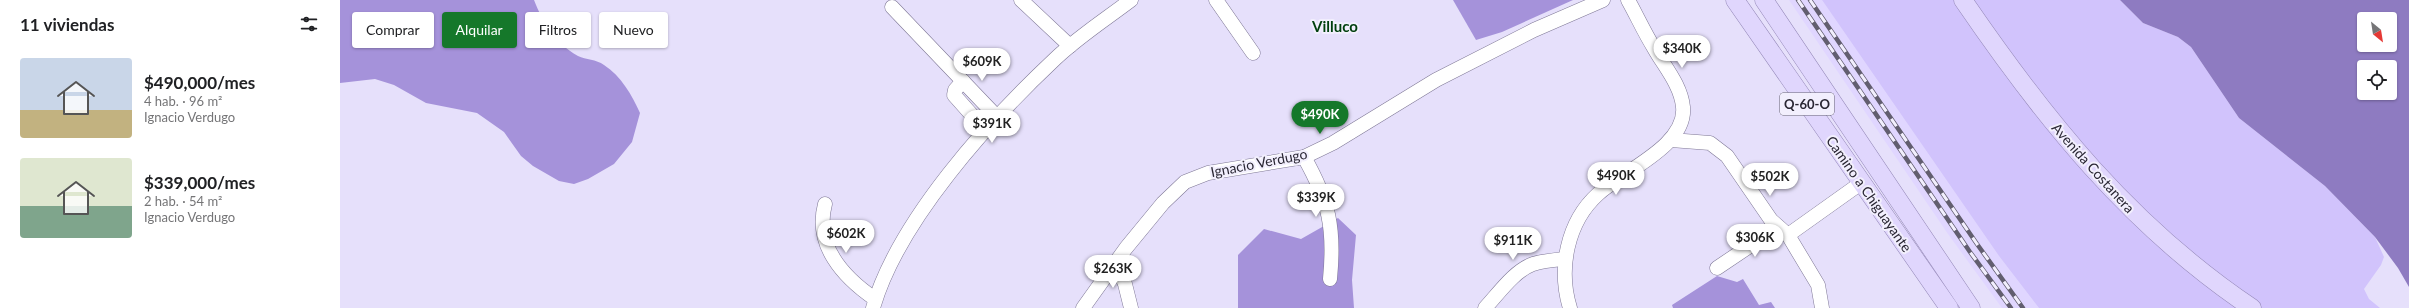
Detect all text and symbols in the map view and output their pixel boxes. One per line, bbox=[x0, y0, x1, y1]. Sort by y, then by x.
chip: Comprar bbox=[352, 12, 434, 48]
chip: Alquilar bbox=[442, 12, 517, 48]
chip: Filtros bbox=[525, 12, 591, 48]
chip: Nuevo bbox=[599, 12, 668, 48]
north arrow bbox=[2357, 12, 2397, 52]
map controls bbox=[2357, 12, 2397, 100]
icon: filters bbox=[298, 13, 320, 35]
text: 11 viviendas bbox=[20, 14, 114, 35]
district label: Villuco bbox=[1311, 17, 1358, 35]
pin: $340K bbox=[1654, 35, 1710, 69]
text: $340K bbox=[1662, 40, 1702, 56]
pin: $609K bbox=[954, 48, 1010, 82]
text: $609K bbox=[962, 53, 1002, 69]
button: locate bbox=[2357, 60, 2397, 100]
text: $490,000/mes bbox=[144, 72, 255, 93]
icon: home bbox=[52, 74, 100, 122]
text: 4 hab. · 96 m² bbox=[144, 93, 222, 109]
road number: Q-60-O bbox=[1780, 93, 1834, 115]
pin: $490K bbox=[1292, 101, 1348, 135]
text: $490K bbox=[1300, 106, 1340, 122]
text: Ignacio Verdugo bbox=[144, 109, 235, 125]
pin: $391K bbox=[964, 110, 1020, 144]
text: $391K bbox=[972, 115, 1012, 131]
street label: Avenida Costanera bbox=[2049, 119, 2138, 216]
street label: Camino a Chiguayante bbox=[1823, 132, 1916, 255]
street label: Ignacio Verdugo bbox=[1209, 145, 1309, 180]
pin: $490K bbox=[1588, 162, 1644, 196]
pin: $502K bbox=[1742, 163, 1798, 197]
text: $490K bbox=[1596, 167, 1636, 183]
text: $502K bbox=[1750, 168, 1790, 184]
text: $339,000/mes bbox=[144, 172, 255, 193]
icon: home bbox=[52, 174, 100, 222]
pin: $339K bbox=[1288, 184, 1344, 218]
text: $339K bbox=[1296, 189, 1336, 205]
text: 2 hab. · 54 m² bbox=[144, 193, 222, 209]
text: Ignacio Verdugo bbox=[144, 209, 235, 225]
pin: $602K bbox=[818, 220, 874, 254]
pin: $306K bbox=[1727, 224, 1783, 258]
text: $602K bbox=[826, 225, 866, 241]
pin: $911K bbox=[1485, 227, 1541, 261]
text: $306K bbox=[1735, 229, 1775, 245]
text: $911K bbox=[1493, 232, 1533, 248]
pin: $263K bbox=[1085, 255, 1141, 289]
text: $263K bbox=[1093, 260, 1133, 276]

